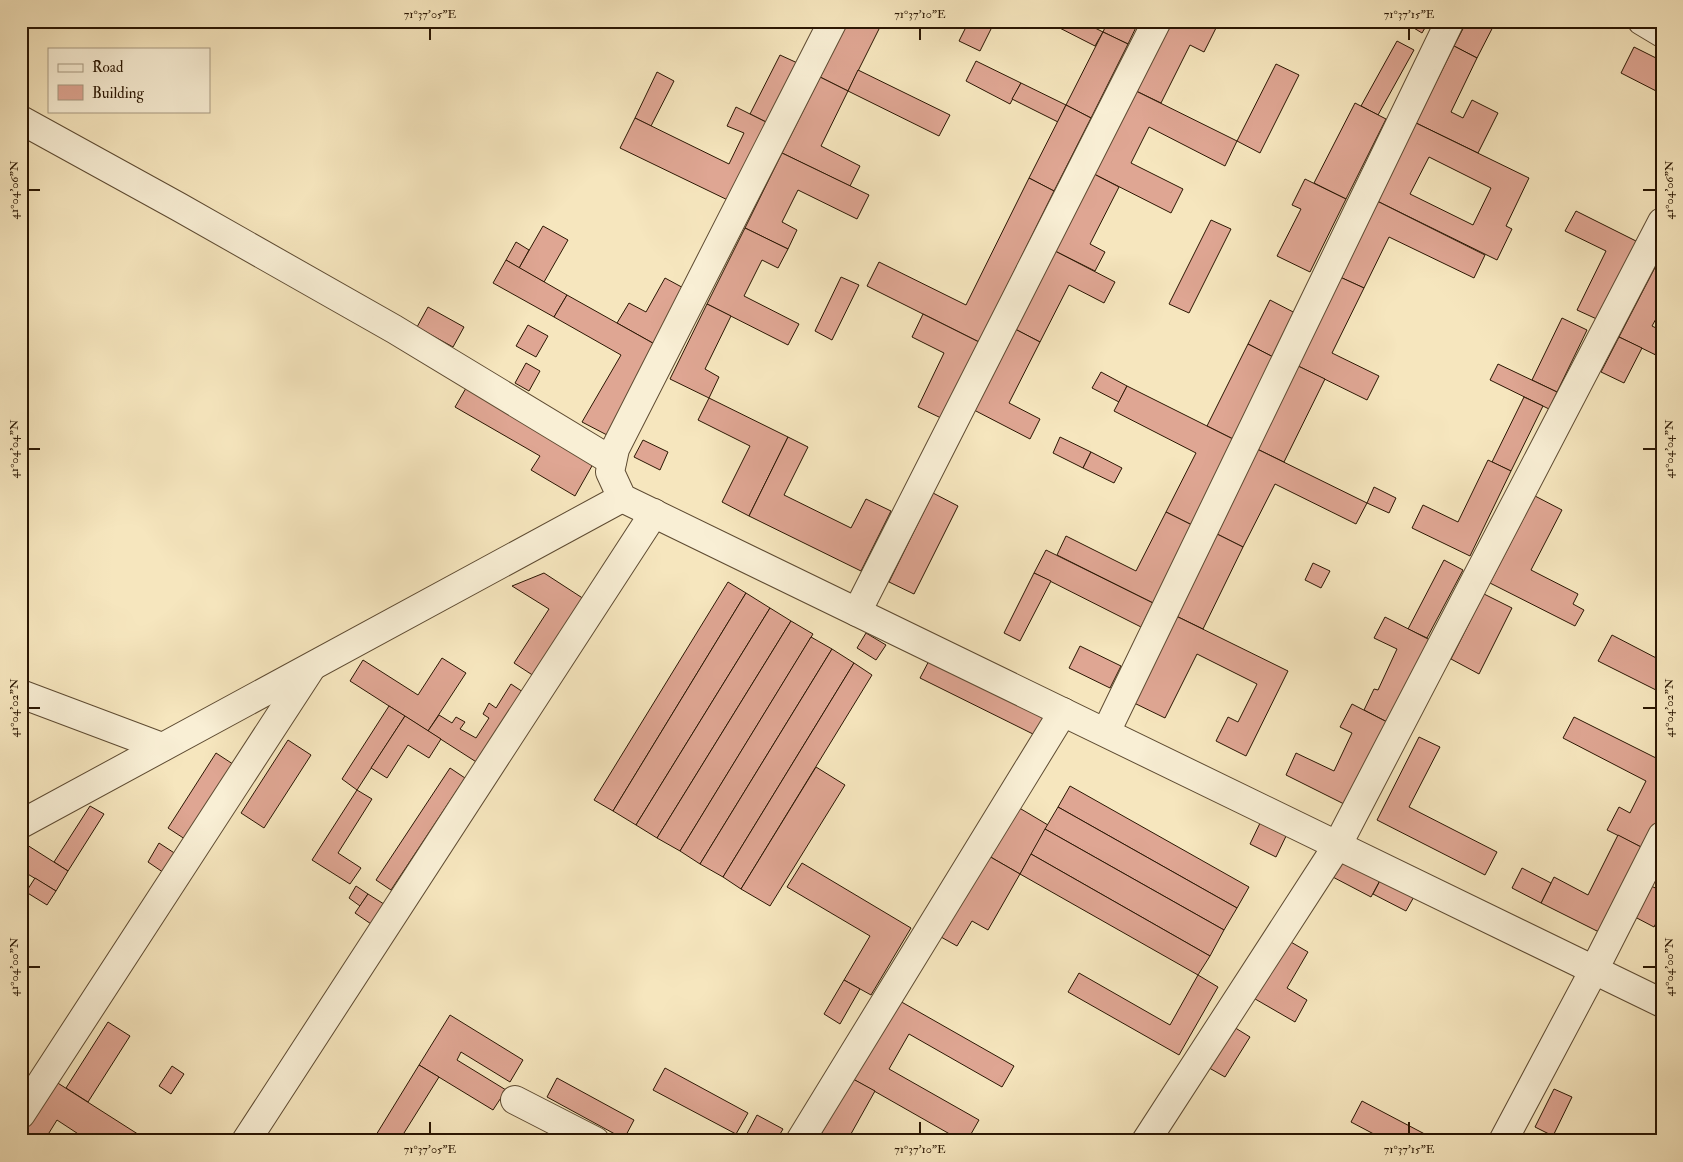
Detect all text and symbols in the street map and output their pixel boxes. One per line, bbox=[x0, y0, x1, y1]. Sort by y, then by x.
text: 71°37'05"E bbox=[404, 7, 457, 22]
text: 71°37'10"E bbox=[894, 7, 946, 22]
text: 71°37'15"E bbox=[1384, 7, 1435, 22]
legend bbox=[48, 48, 210, 112]
text: Road bbox=[92, 58, 124, 77]
text: Building bbox=[92, 84, 144, 103]
text: 41°04'06"N bbox=[7, 160, 22, 219]
text: 41°04'06"N bbox=[1662, 160, 1677, 219]
text: 41°04'04"N bbox=[7, 419, 22, 479]
text: 41°04'04"N bbox=[1662, 419, 1677, 479]
text: 41°04'02"N bbox=[7, 678, 22, 737]
text: 41°04'02"N bbox=[1662, 678, 1677, 737]
text: 41°04'00"N bbox=[7, 937, 22, 996]
text: 41°04'00"N bbox=[1662, 937, 1677, 996]
text: 71°37'05"E bbox=[404, 1142, 457, 1157]
text: 71°37'10"E bbox=[894, 1142, 946, 1157]
text: 71°37'15"E bbox=[1384, 1142, 1435, 1157]

